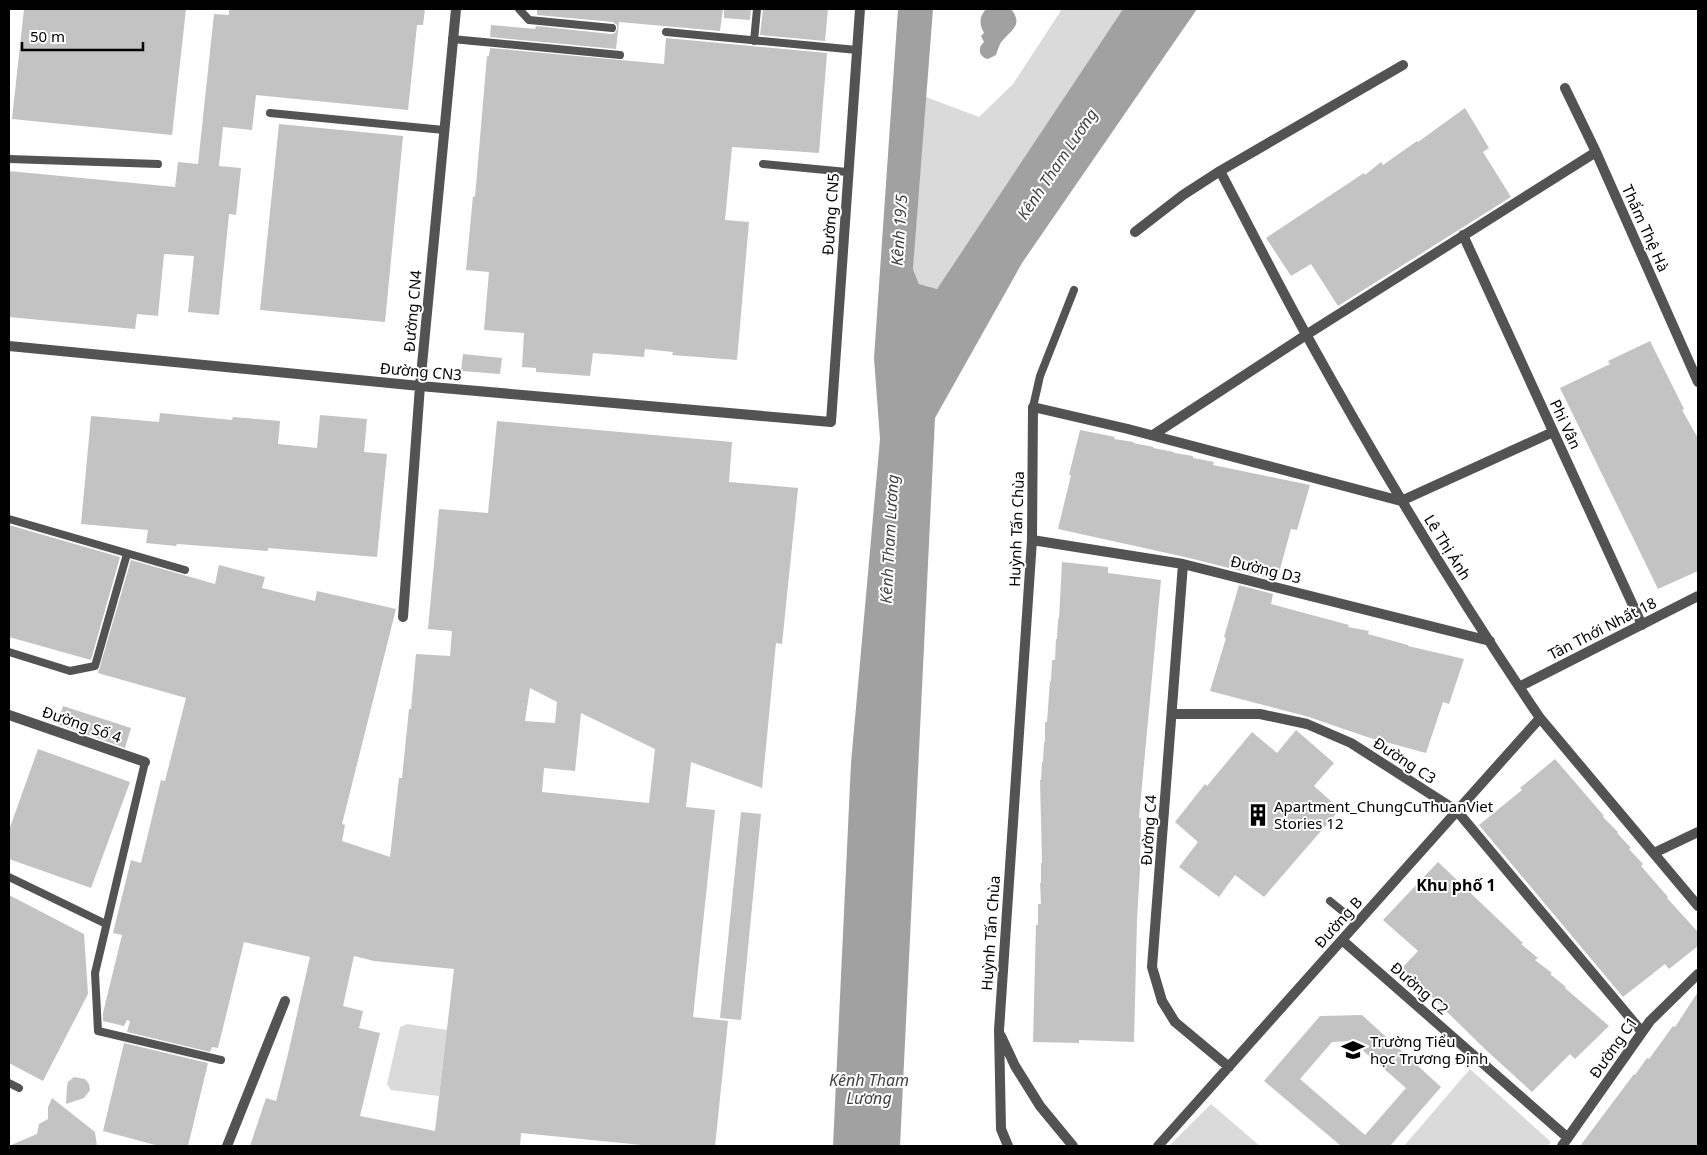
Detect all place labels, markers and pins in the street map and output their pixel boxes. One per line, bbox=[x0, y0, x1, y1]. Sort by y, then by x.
place label: Apartment_ChungCuThuanViet Stories 12 bbox=[1274, 796, 1494, 833]
building icon: Apartment_ChungCuThuanViet Stories 12 bbox=[1245, 802, 1271, 828]
place label: Trường Tiểu học Trương Định bbox=[1370, 1031, 1488, 1068]
school or university icon: Trường Tiểu học Trương Định bbox=[1340, 1037, 1366, 1063]

